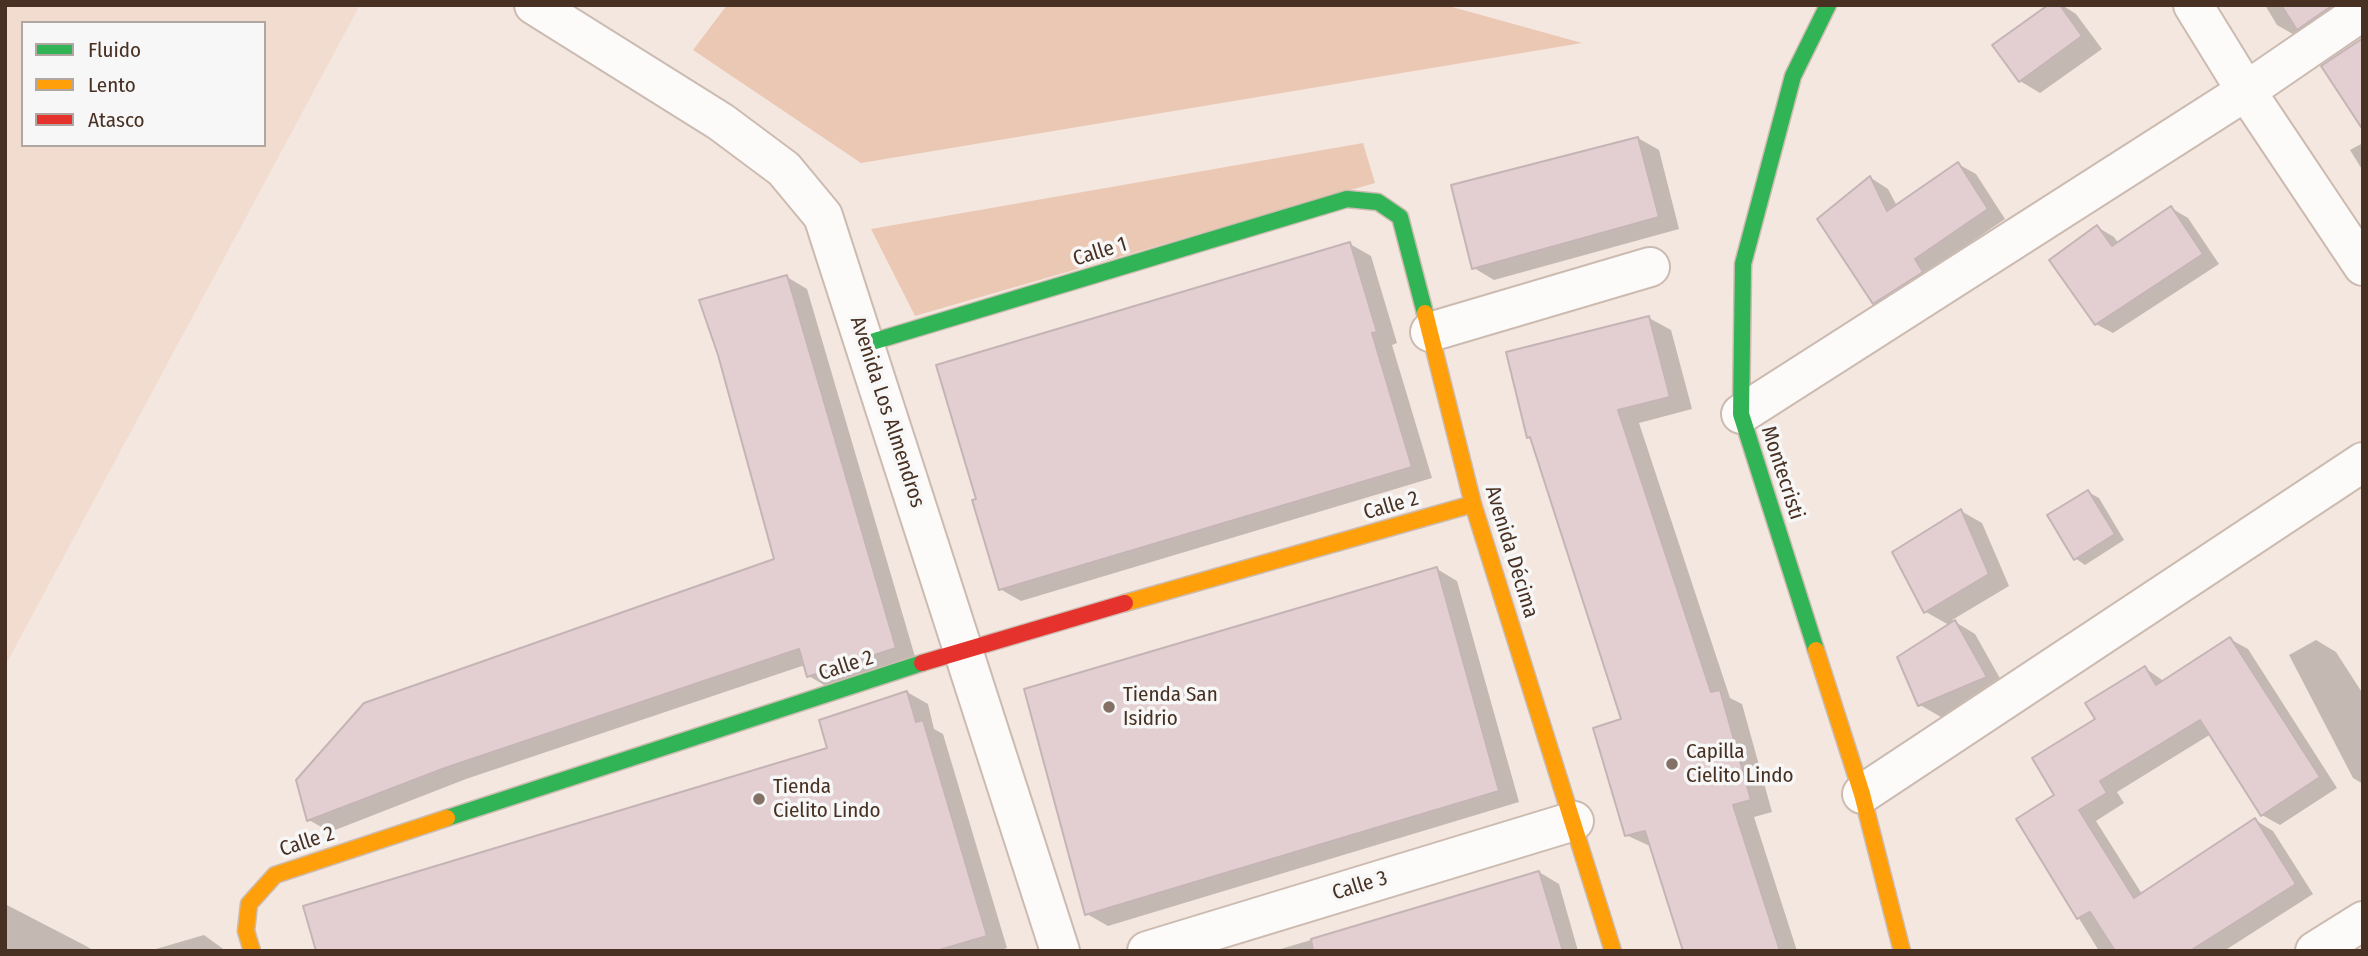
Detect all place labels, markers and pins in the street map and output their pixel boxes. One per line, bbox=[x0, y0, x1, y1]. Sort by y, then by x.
place label: Tienda San Isidrio bbox=[1123, 682, 1218, 732]
marker: Tienda San Isidrio bbox=[1101, 699, 1117, 715]
place label: Capilla Cielito Lindo bbox=[1686, 739, 1794, 789]
marker: Capilla Cielito Lindo bbox=[1664, 756, 1680, 772]
place label: Tienda Cielito Lindo bbox=[773, 774, 881, 824]
marker: Tienda Cielito Lindo bbox=[751, 791, 767, 807]

